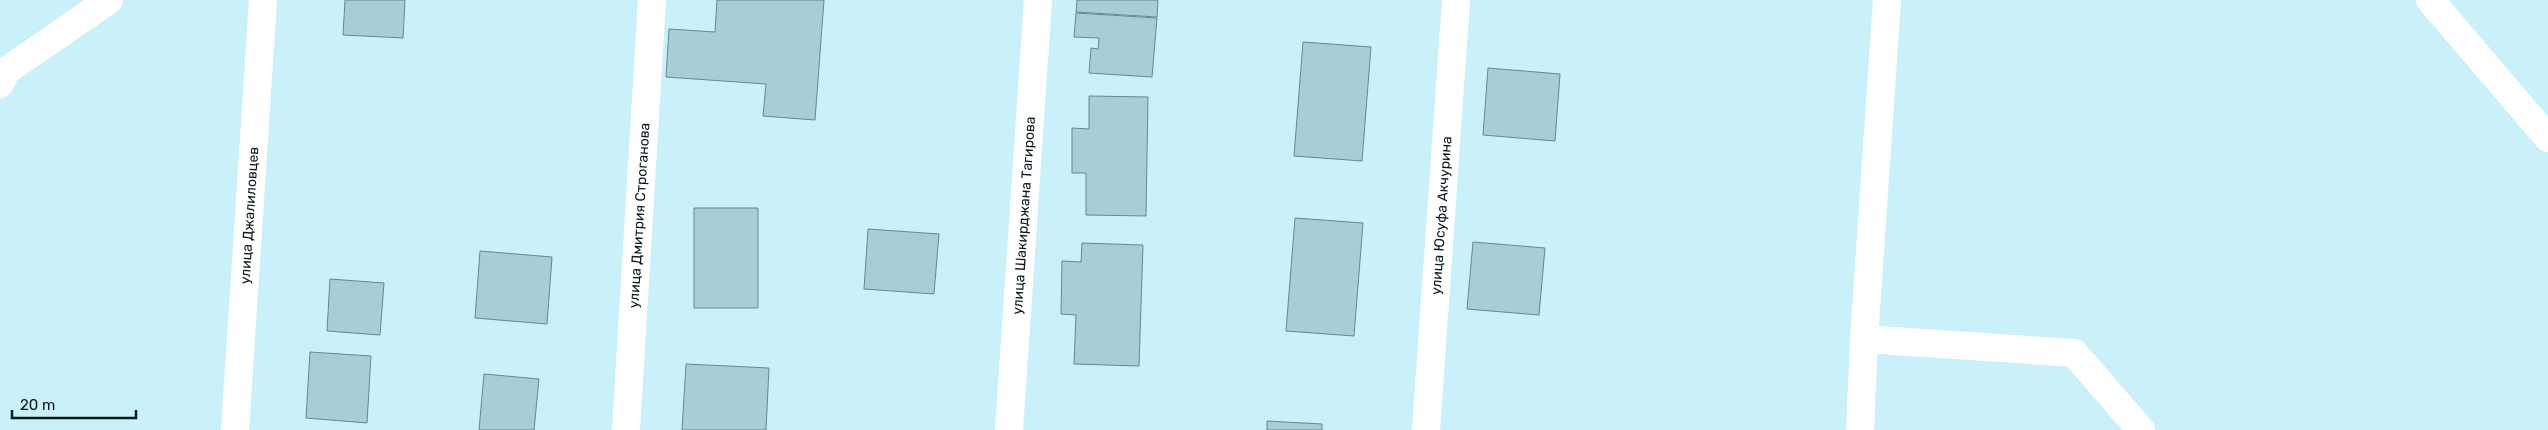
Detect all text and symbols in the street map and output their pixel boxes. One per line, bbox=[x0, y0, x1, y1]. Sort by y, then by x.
street label: улица Шакирджана Тагирова bbox=[1009, 116, 1039, 315]
street label: улица Дмитрия Строганова bbox=[625, 122, 654, 309]
street label: улица Юсуфа Акчурина bbox=[1427, 136, 1455, 296]
street label: улица Джалиловцев bbox=[237, 146, 262, 285]
scale bar bbox=[12, 388, 136, 420]
text: 20 m bbox=[20, 396, 55, 414]

